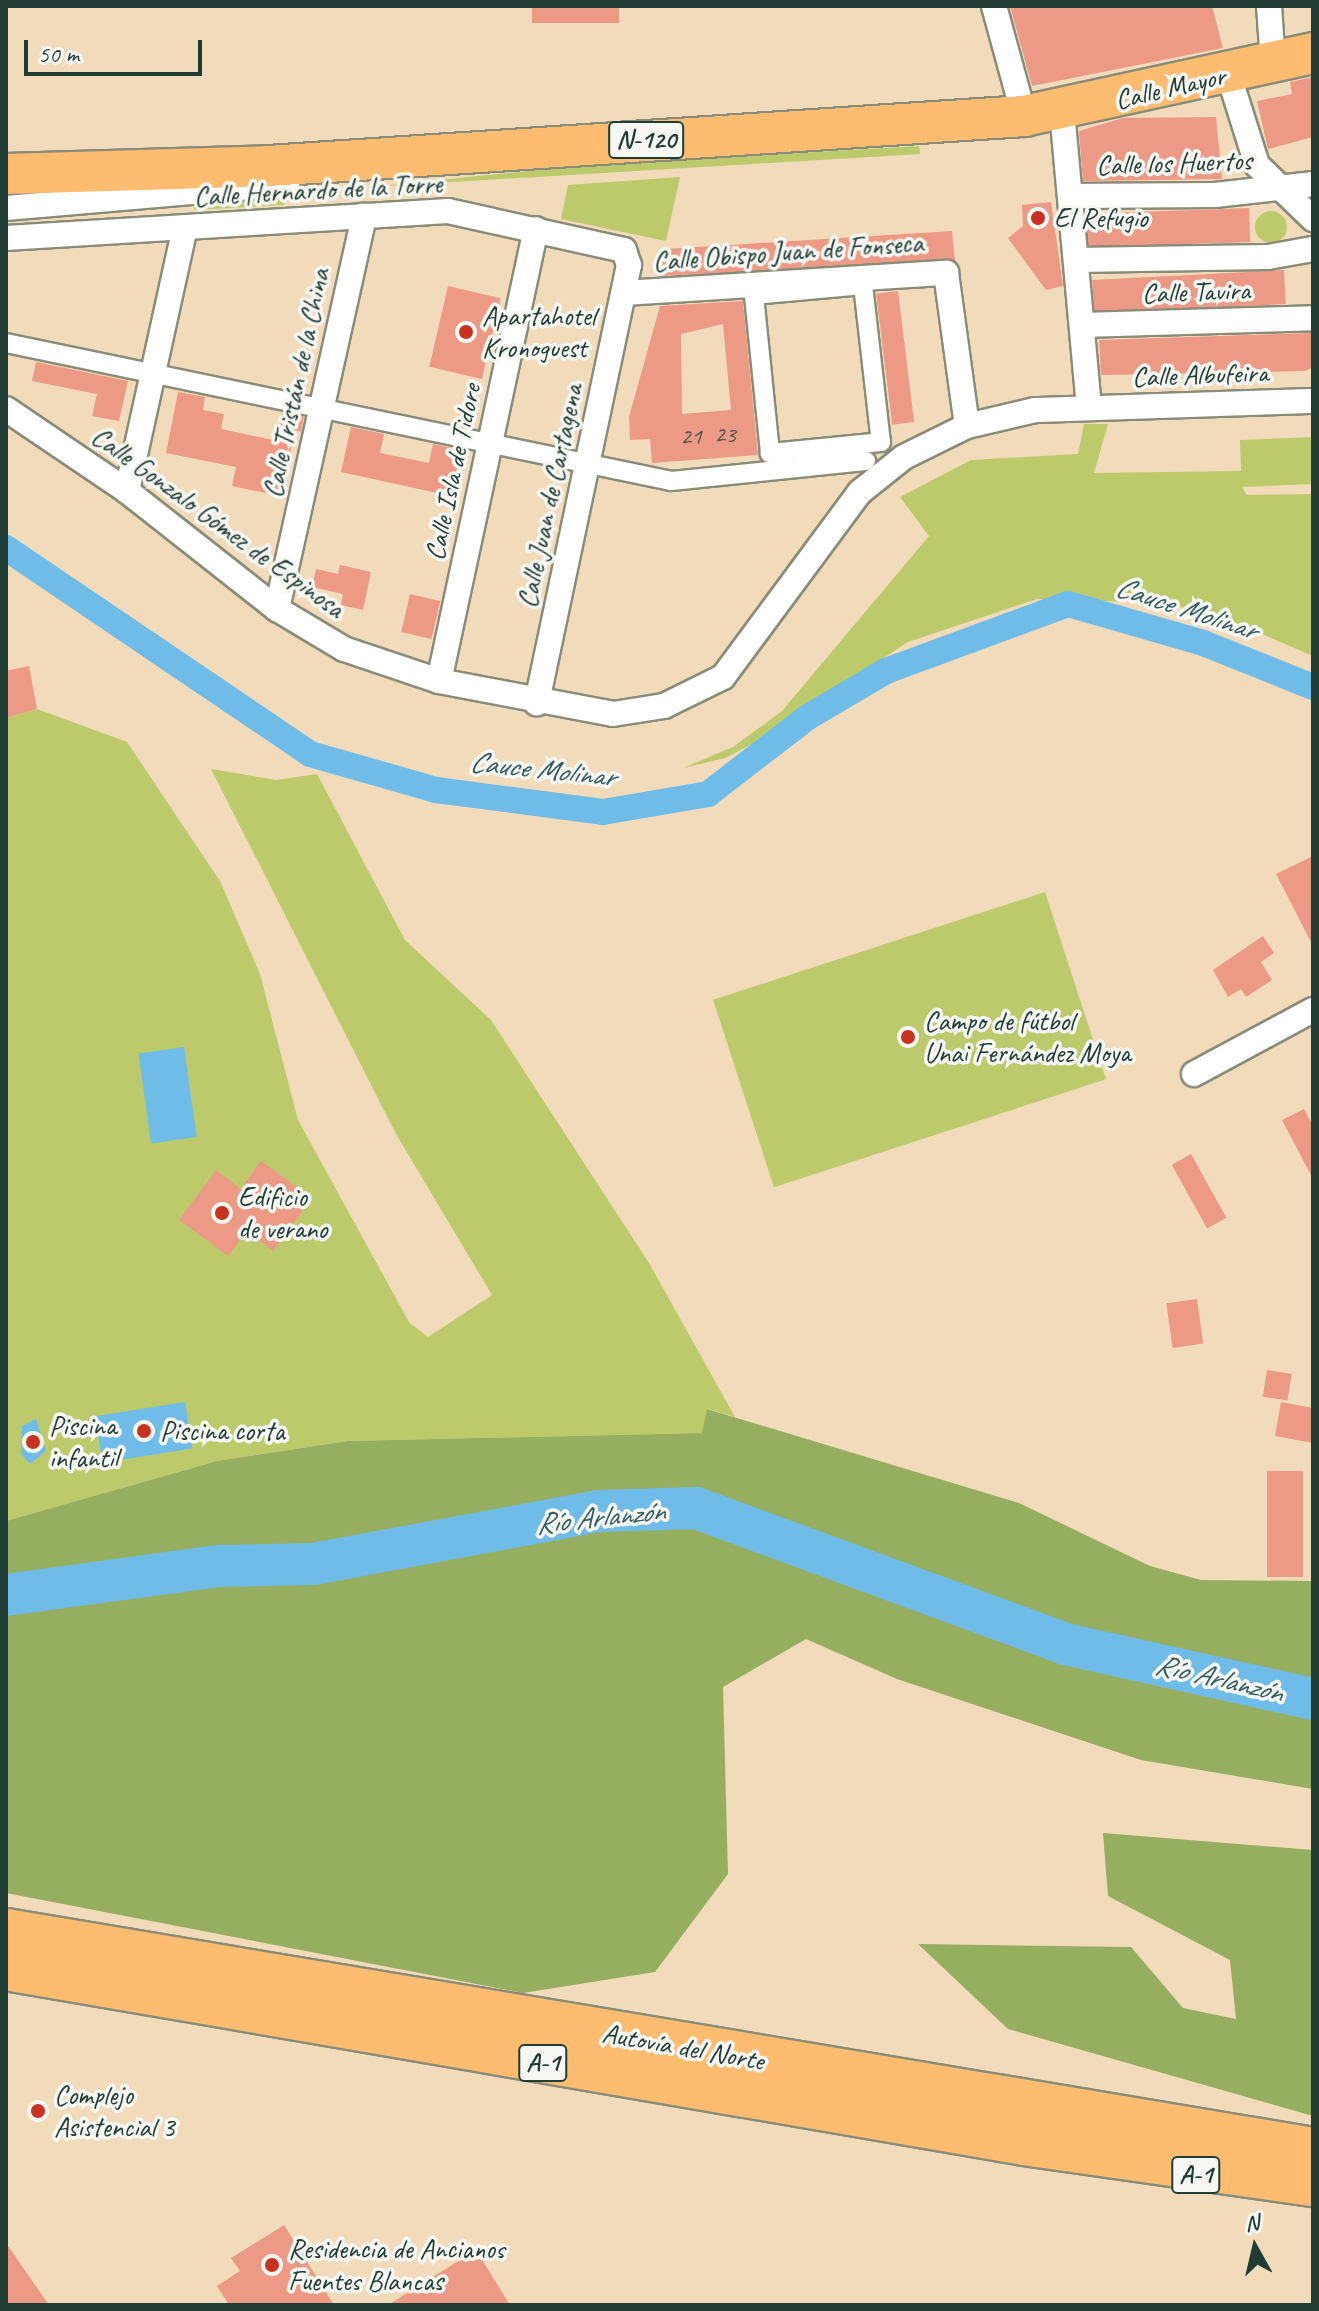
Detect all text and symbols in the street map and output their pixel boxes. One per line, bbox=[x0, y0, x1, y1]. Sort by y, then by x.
scale bar bbox=[28, 24, 206, 74]
text: 50 m bbox=[38, 39, 79, 69]
street label: Calle Mayor bbox=[1112, 59, 1228, 117]
road number: N-120 bbox=[608, 118, 684, 162]
street label: Calle los Huertos bbox=[1096, 143, 1252, 183]
street label: Calle Hernardo de la Torre bbox=[194, 167, 442, 213]
place label: El Refugio bbox=[1054, 201, 1148, 235]
marker: El Refugio bbox=[1029, 209, 1047, 227]
street label: Calle Obispo Juan de Fonseca bbox=[652, 226, 924, 278]
street label: Calle Tristán de la China bbox=[255, 265, 337, 501]
street label: Calle Tavira bbox=[1141, 273, 1251, 311]
place label: Apartahotel Kronoguest bbox=[482, 299, 595, 365]
marker: Apartahotel Kronoguest bbox=[457, 323, 475, 341]
street label: Calle Albufeira bbox=[1131, 356, 1269, 394]
street label: Calle Isla de Tidore bbox=[418, 380, 488, 564]
street label: Calle Juan de Cartagena bbox=[510, 382, 590, 610]
street label: Calle Gonzalo Gómez de Espinosa bbox=[86, 419, 350, 625]
house number: 23 bbox=[714, 421, 736, 449]
house number: 21 bbox=[680, 423, 702, 451]
water label: Cauce Molinar bbox=[1111, 568, 1261, 648]
water label: Cauce Molinar bbox=[468, 743, 616, 795]
place label: Campo de fútbol Unai Fernández Moya bbox=[924, 1004, 1129, 1070]
marker: Campo de fútbol Unai Fernández Moya bbox=[899, 1028, 917, 1046]
place label: Edificio de verano bbox=[238, 1180, 327, 1246]
marker: Edificio de verano bbox=[213, 1204, 231, 1222]
place label: Piscina infantil bbox=[49, 1409, 118, 1475]
place label: Piscina corta bbox=[160, 1414, 284, 1448]
marker: Piscina corta bbox=[135, 1422, 153, 1440]
marker: Piscina infantil bbox=[24, 1433, 42, 1451]
water label: Río Arlanzón bbox=[533, 1492, 667, 1542]
water label: Río Arlanzón bbox=[1151, 1646, 1287, 1710]
street label: Autovía del Norte bbox=[600, 2016, 766, 2078]
road number: A-1 bbox=[517, 2041, 569, 2085]
place label: Complejo Asistencial 3 bbox=[54, 2078, 174, 2144]
marker: Complejo Asistencial 3 bbox=[29, 2102, 47, 2120]
road number: A-1 bbox=[1170, 2153, 1222, 2197]
north arrow bbox=[1215, 2207, 1295, 2287]
text: N bbox=[1243, 2208, 1260, 2238]
place label: Residencia de Ancianos Fuentes Blancas bbox=[288, 2232, 504, 2298]
marker: Residencia de Ancianos Fuentes Blancas bbox=[263, 2256, 281, 2274]

